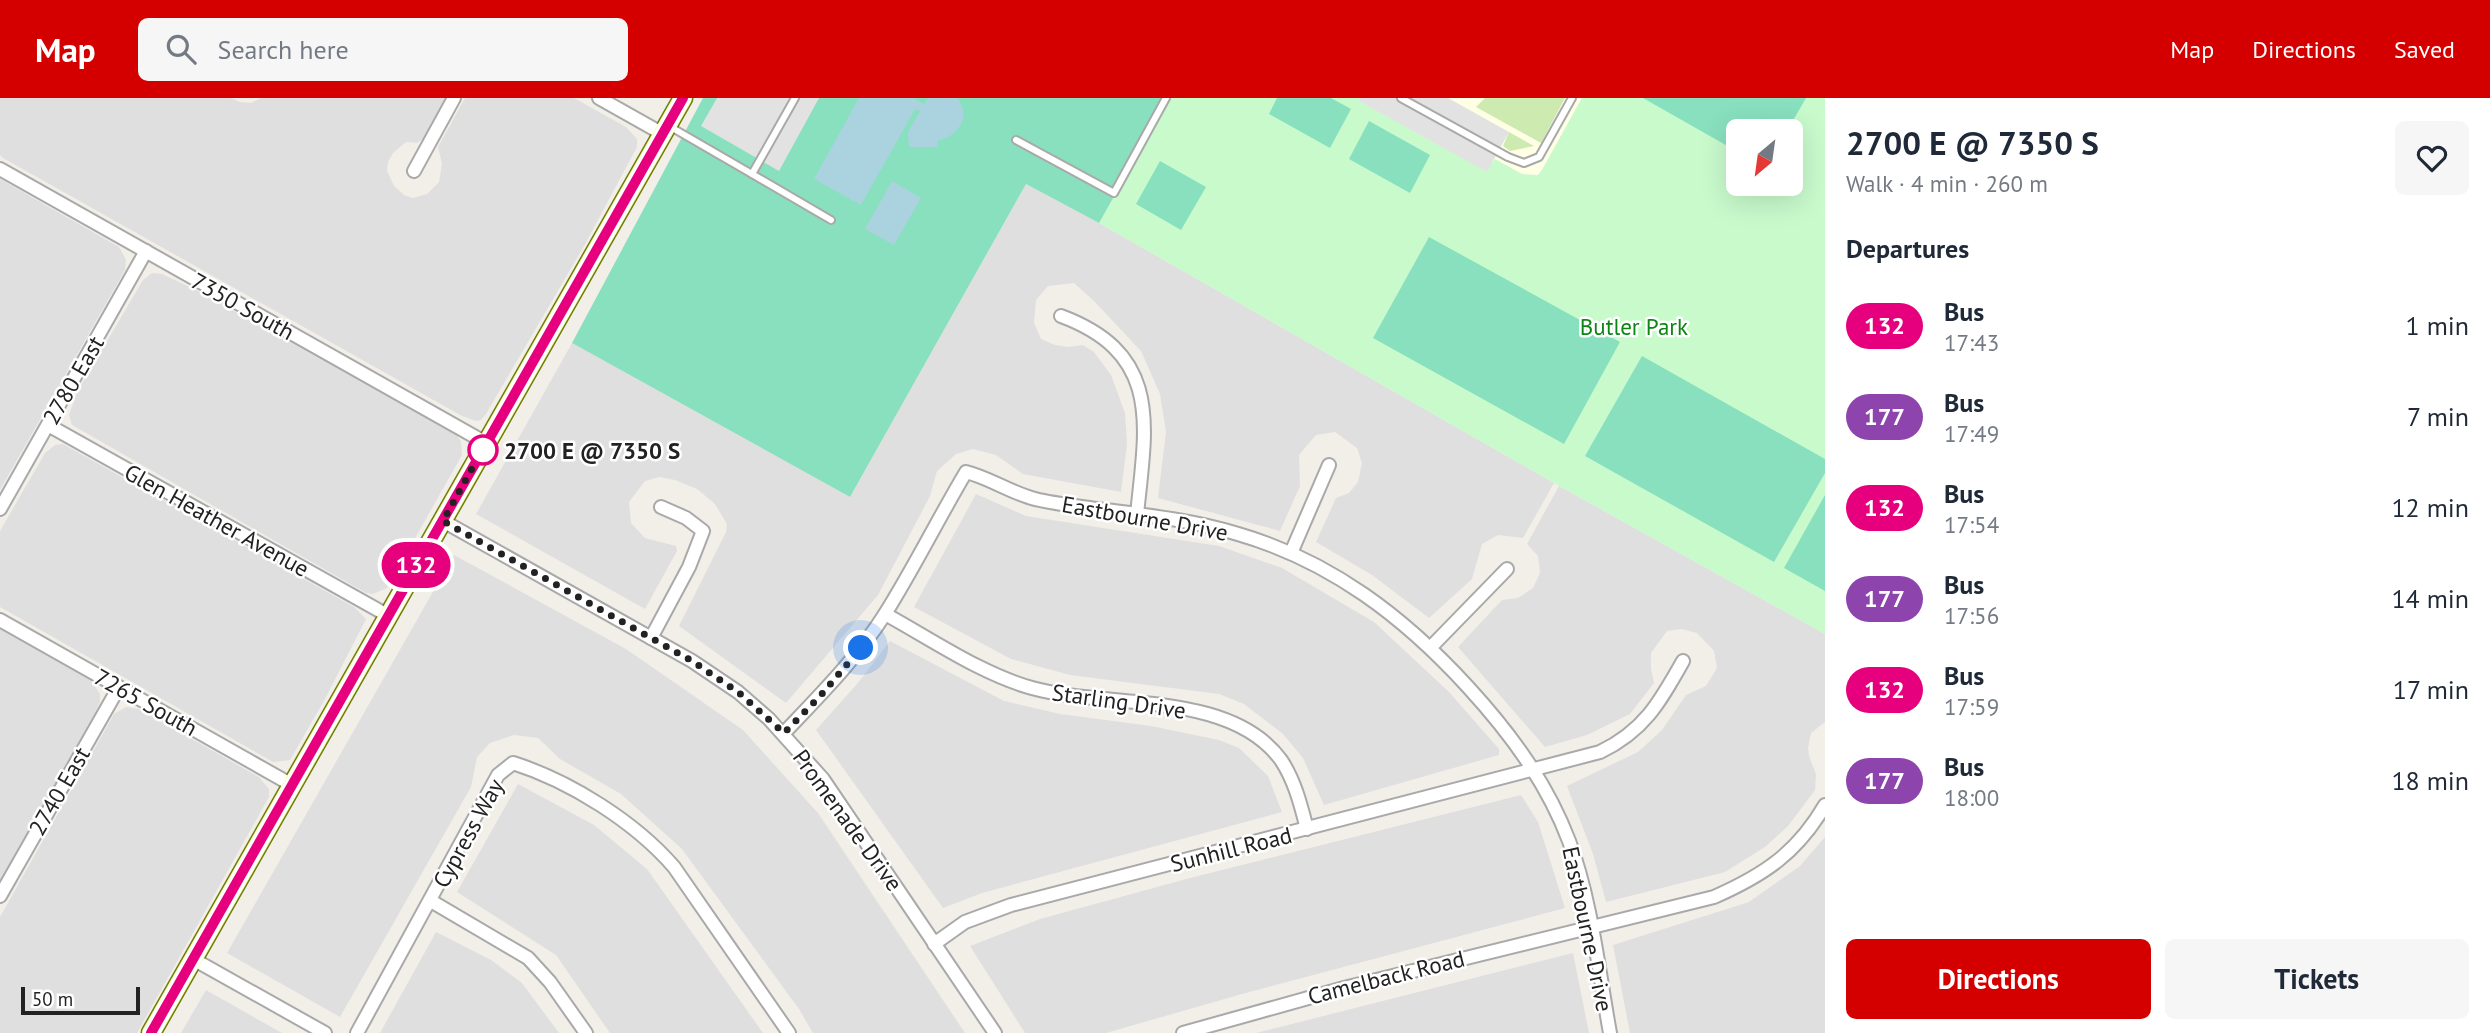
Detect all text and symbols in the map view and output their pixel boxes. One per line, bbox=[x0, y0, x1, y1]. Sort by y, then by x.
search box bbox=[138, 18, 628, 81]
text: Map bbox=[35, 28, 96, 71]
icon: search bbox=[162, 30, 200, 68]
text: Search here bbox=[218, 33, 349, 66]
text: Map bbox=[2170, 34, 2214, 65]
text: Directions bbox=[2252, 34, 2356, 65]
text: Saved bbox=[2394, 34, 2455, 65]
north arrow bbox=[1726, 119, 1802, 196]
map controls bbox=[1726, 119, 1803, 196]
text: 2700 E @ 7350 S bbox=[1846, 121, 2099, 164]
button: heart bbox=[2395, 121, 2469, 195]
text: Walk · 4 min · 260 m bbox=[1846, 169, 2048, 198]
text: Departures bbox=[1846, 232, 1969, 265]
street label: 7350 South bbox=[186, 266, 300, 346]
text: Bus bbox=[1944, 295, 1984, 328]
text: 1 min bbox=[2406, 309, 2469, 342]
text: 132 bbox=[1864, 310, 1905, 341]
park label: Butler Park bbox=[1580, 312, 1688, 341]
text: 17:43 bbox=[1944, 328, 1999, 357]
street label: 2780 East bbox=[36, 330, 110, 429]
text: Bus bbox=[1944, 386, 1984, 419]
text: 7 min bbox=[2407, 400, 2469, 433]
text: 177 bbox=[1864, 401, 1905, 432]
text: 17:49 bbox=[1944, 419, 1999, 448]
marker: 2700 E @ 7350 S bbox=[468, 435, 498, 465]
place label: 2700 E @ 7350 S bbox=[504, 436, 680, 465]
street label: Glen Heather Avenue bbox=[120, 457, 314, 583]
text: Bus bbox=[1944, 477, 1984, 510]
street label: Eastbourne Drive bbox=[1060, 489, 1230, 547]
text: 12 min bbox=[2391, 491, 2469, 524]
text: 132 bbox=[1864, 492, 1905, 523]
text: 17:54 bbox=[1944, 510, 1999, 539]
line badge: 132 bbox=[376, 542, 456, 588]
text: 132 bbox=[396, 549, 436, 580]
text: Bus bbox=[1944, 568, 1984, 601]
text: 14 min bbox=[2391, 582, 2469, 615]
text: 177 bbox=[1864, 583, 1905, 614]
text: 17:56 bbox=[1944, 601, 1999, 630]
your location bbox=[843, 630, 878, 665]
text: Bus bbox=[1944, 659, 1984, 692]
street label: 7265 South bbox=[89, 662, 203, 742]
text: 17 min bbox=[2393, 673, 2469, 706]
text: 132 bbox=[1864, 674, 1905, 705]
street label: Starling Drive bbox=[1050, 677, 1188, 725]
text: 17:59 bbox=[1944, 692, 1999, 721]
street label: 2740 East bbox=[22, 741, 96, 840]
street label: Promenade Drive bbox=[787, 743, 909, 897]
text: Bus bbox=[1944, 750, 1984, 783]
text: 18 min bbox=[2391, 764, 2469, 797]
text: 177 bbox=[1864, 765, 1905, 796]
street label: Cypress Way bbox=[426, 773, 510, 893]
text: 18:00 bbox=[1944, 783, 1999, 812]
street label: Sunhill Road bbox=[1167, 820, 1295, 878]
street label: Eastbourne Drive bbox=[1556, 844, 1620, 1014]
button: Directions bbox=[1846, 939, 2151, 1019]
button: Tickets bbox=[2165, 939, 2469, 1019]
street label: Camelback Road bbox=[1305, 944, 1467, 1010]
scale bar bbox=[21, 984, 140, 1016]
text: 50 m bbox=[32, 987, 73, 1011]

